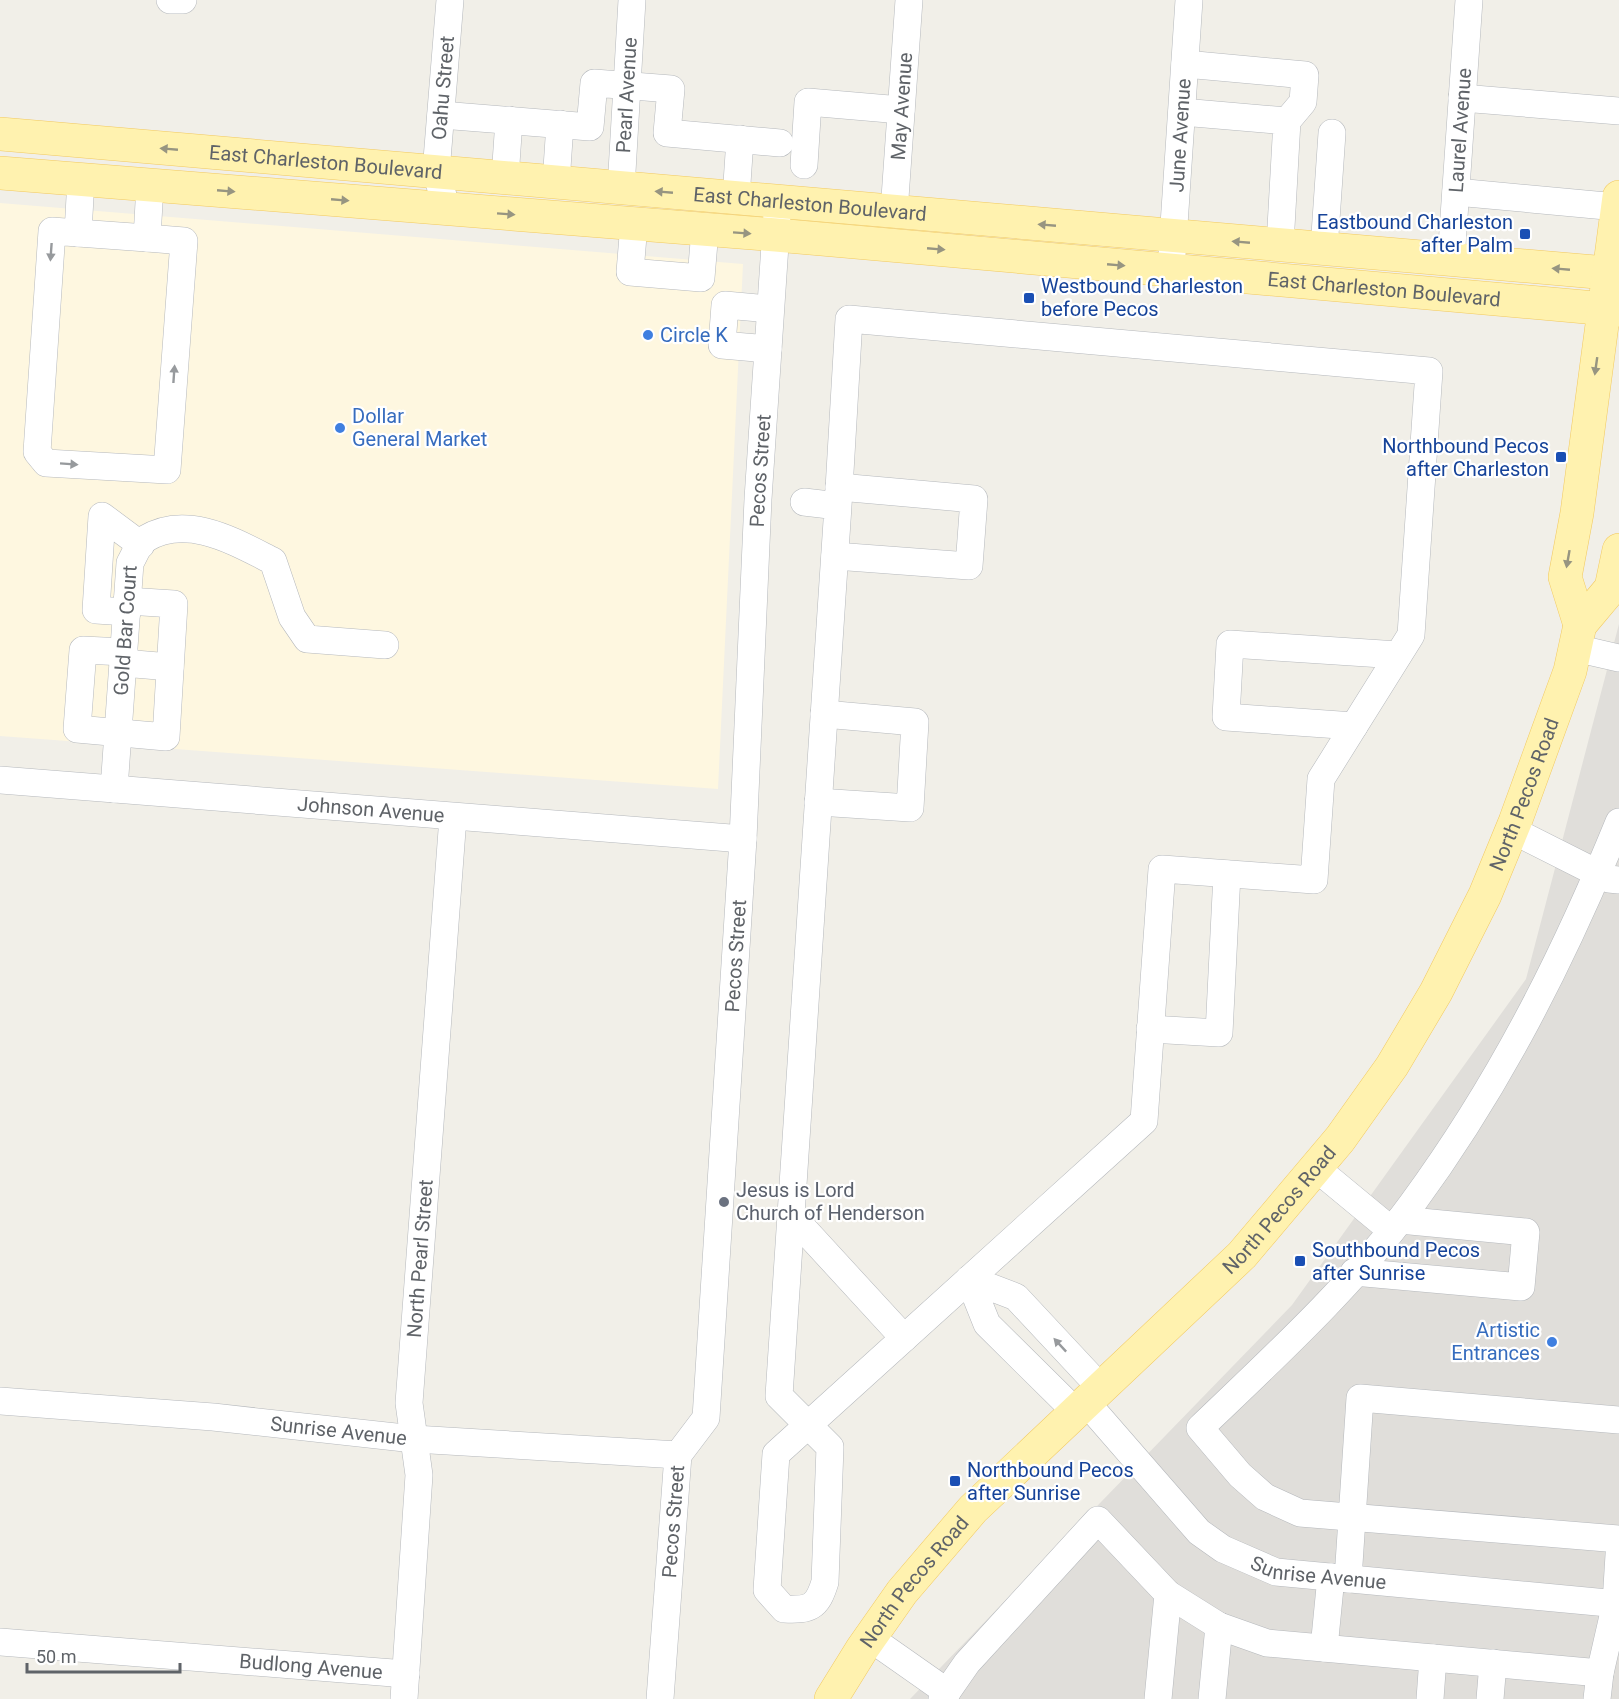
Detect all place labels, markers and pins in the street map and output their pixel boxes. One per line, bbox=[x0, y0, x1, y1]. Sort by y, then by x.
place label: Eastbound Charleston after Palm bbox=[1317, 210, 1513, 257]
marker: Eastbound Charleston after Palm bbox=[1518, 227, 1532, 241]
place label: Westbound Charleston before Pecos bbox=[1041, 274, 1243, 321]
marker: Westbound Charleston before Pecos bbox=[1022, 291, 1036, 305]
place label: Circle K bbox=[660, 323, 728, 347]
marker: Circle K bbox=[641, 328, 655, 342]
place label: Dollar General Market bbox=[352, 404, 487, 451]
marker: Dollar General Market bbox=[333, 421, 347, 435]
place label: Northbound Pecos after Charleston bbox=[1382, 434, 1549, 481]
marker: Northbound Pecos after Charleston bbox=[1554, 450, 1568, 464]
place label: Jesus is Lord Church of Henderson bbox=[736, 1178, 925, 1225]
marker: Jesus is Lord Church of Henderson bbox=[717, 1195, 731, 1209]
place label: Southbound Pecos after Sunrise bbox=[1312, 1238, 1480, 1285]
marker: Southbound Pecos after Sunrise bbox=[1293, 1254, 1307, 1268]
place label: Artistic Entrances bbox=[1451, 1318, 1540, 1365]
marker: Artistic Entrances bbox=[1545, 1335, 1559, 1349]
place label: Northbound Pecos after Sunrise bbox=[967, 1458, 1134, 1505]
marker: Northbound Pecos after Sunrise bbox=[948, 1474, 962, 1488]

